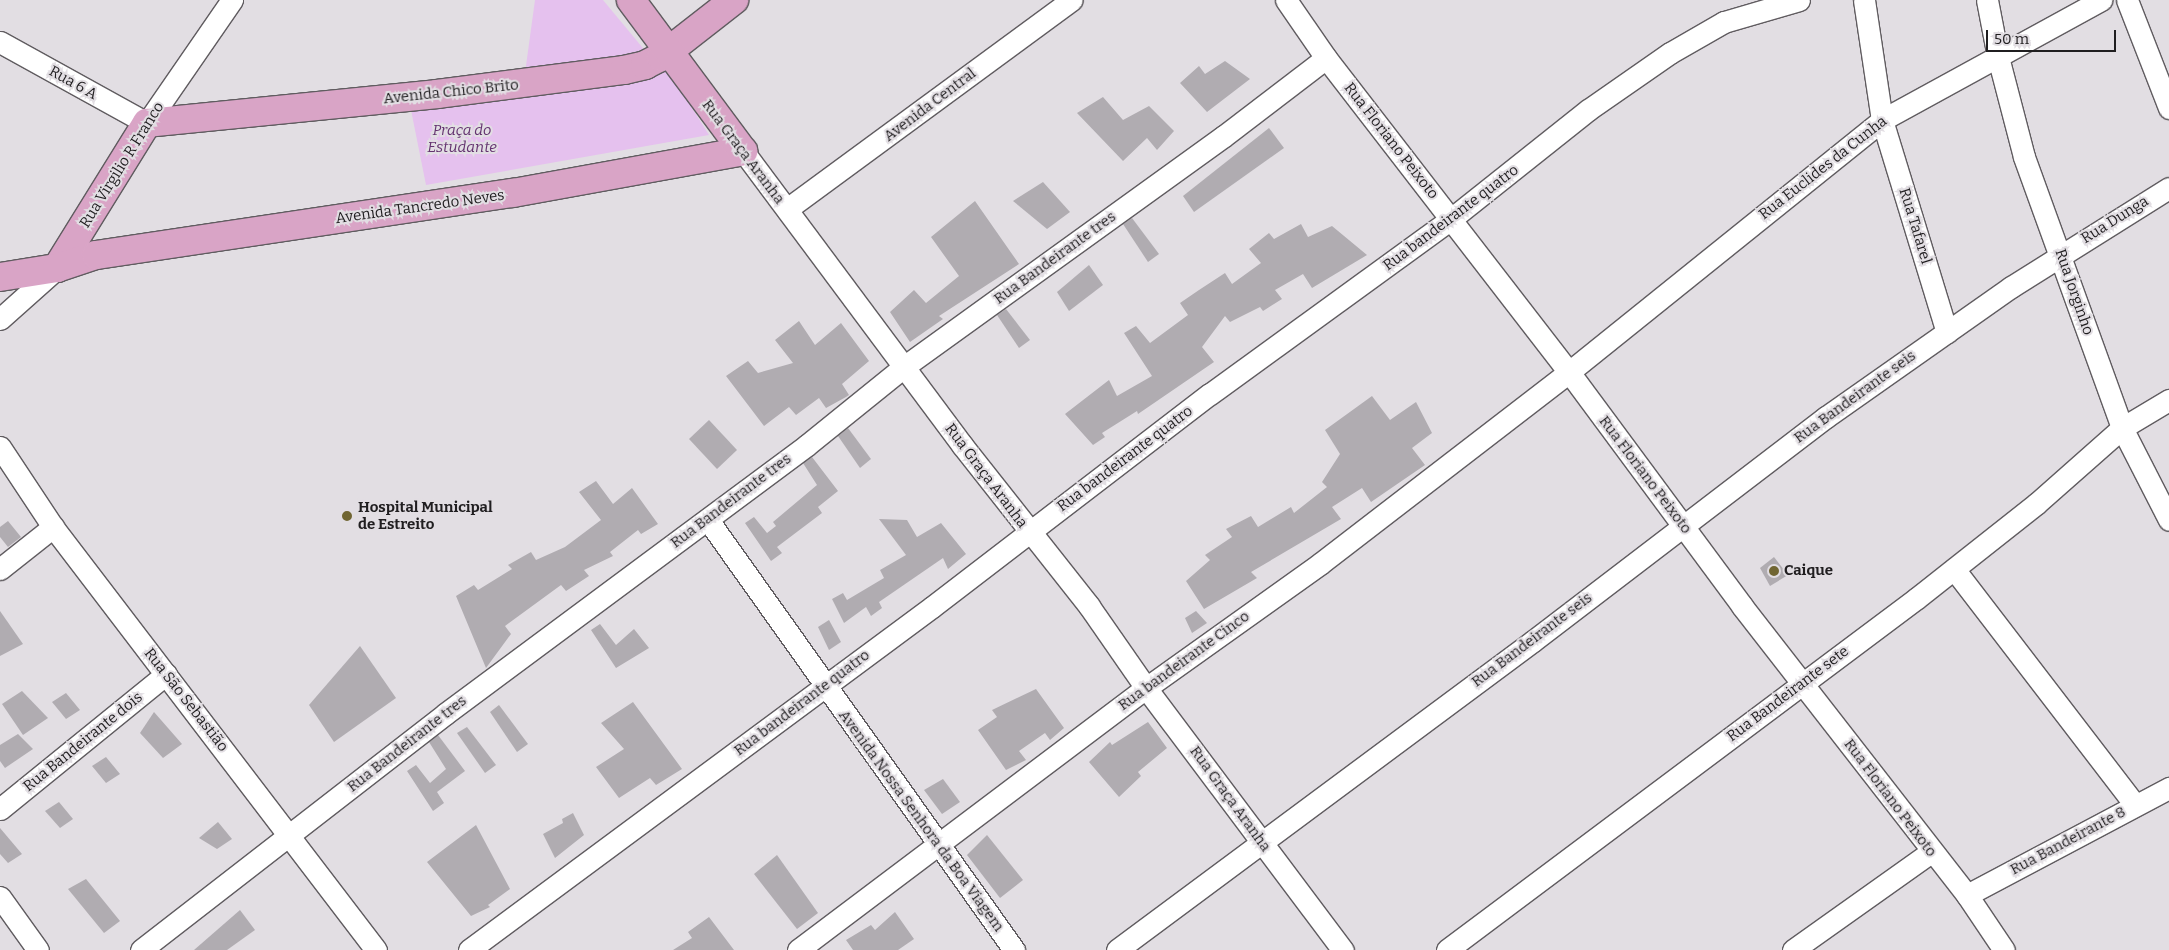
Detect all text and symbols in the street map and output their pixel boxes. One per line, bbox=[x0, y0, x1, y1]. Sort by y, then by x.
scale bar bbox=[1989, 20, 2119, 52]
text: 50 m bbox=[1994, 30, 2029, 48]
street label: Rua 6 A bbox=[46, 62, 100, 104]
street label: Avenida Central bbox=[880, 65, 980, 145]
street label: Avenida Chico Brito bbox=[383, 76, 519, 108]
street label: Rua Floriano Peixoto bbox=[1340, 79, 1442, 203]
street label: Rua Graça Aranha bbox=[698, 96, 788, 208]
street label: Rua Virgilio R Franco bbox=[76, 99, 168, 231]
street label: Rua Euclides da Cunha bbox=[1755, 112, 1891, 224]
park label: Praça do Estudante bbox=[427, 121, 497, 156]
street label: Rua bandeirante quatro bbox=[1380, 161, 1522, 275]
street label: Avenida Tancredo Neves bbox=[334, 186, 506, 228]
street label: Rua Tafarel bbox=[1895, 186, 1935, 266]
street label: Rua Dunga bbox=[2078, 192, 2152, 248]
street label: Rua Bandeirante tres bbox=[991, 208, 1119, 308]
street label: Rua Jorginho bbox=[2051, 247, 2097, 337]
street label: Rua Bandeirante seis bbox=[1791, 347, 1919, 447]
street label: Rua bandeirante quatro bbox=[1054, 402, 1196, 516]
street label: Rua Floriano Peixoto bbox=[1595, 413, 1695, 537]
street label: Rua Graça Aranha bbox=[941, 420, 1031, 532]
street label: Rua Bandeirante tres bbox=[667, 450, 795, 552]
place label: Hospital Municipal de Estreito bbox=[358, 498, 493, 533]
marker: Hospital Municipal de Estreito bbox=[340, 509, 354, 523]
place label: Caique bbox=[1784, 562, 1833, 580]
marker: Caique bbox=[1768, 565, 1780, 577]
street label: Rua Bandeirante seis bbox=[1468, 589, 1596, 691]
street label: Rua bandeirante Cinco bbox=[1115, 607, 1253, 715]
street label: Rua Bandeirante sete bbox=[1724, 642, 1852, 746]
street label: Rua São Sebastião bbox=[140, 645, 232, 755]
street label: Rua bandeirante quatro bbox=[731, 646, 873, 760]
street label: Rua Bandeirante dois bbox=[20, 688, 146, 796]
street label: Rua Bandeirante tres bbox=[344, 692, 470, 796]
street label: Avenida Nossa Senhora da Boa Viagem bbox=[835, 707, 1007, 935]
street label: Rua Floriano Peixoto bbox=[1840, 736, 1940, 860]
street label: Rua Graça Aranha bbox=[1186, 743, 1274, 855]
street label: Rua Bandeirante 8 bbox=[2007, 803, 2129, 879]

